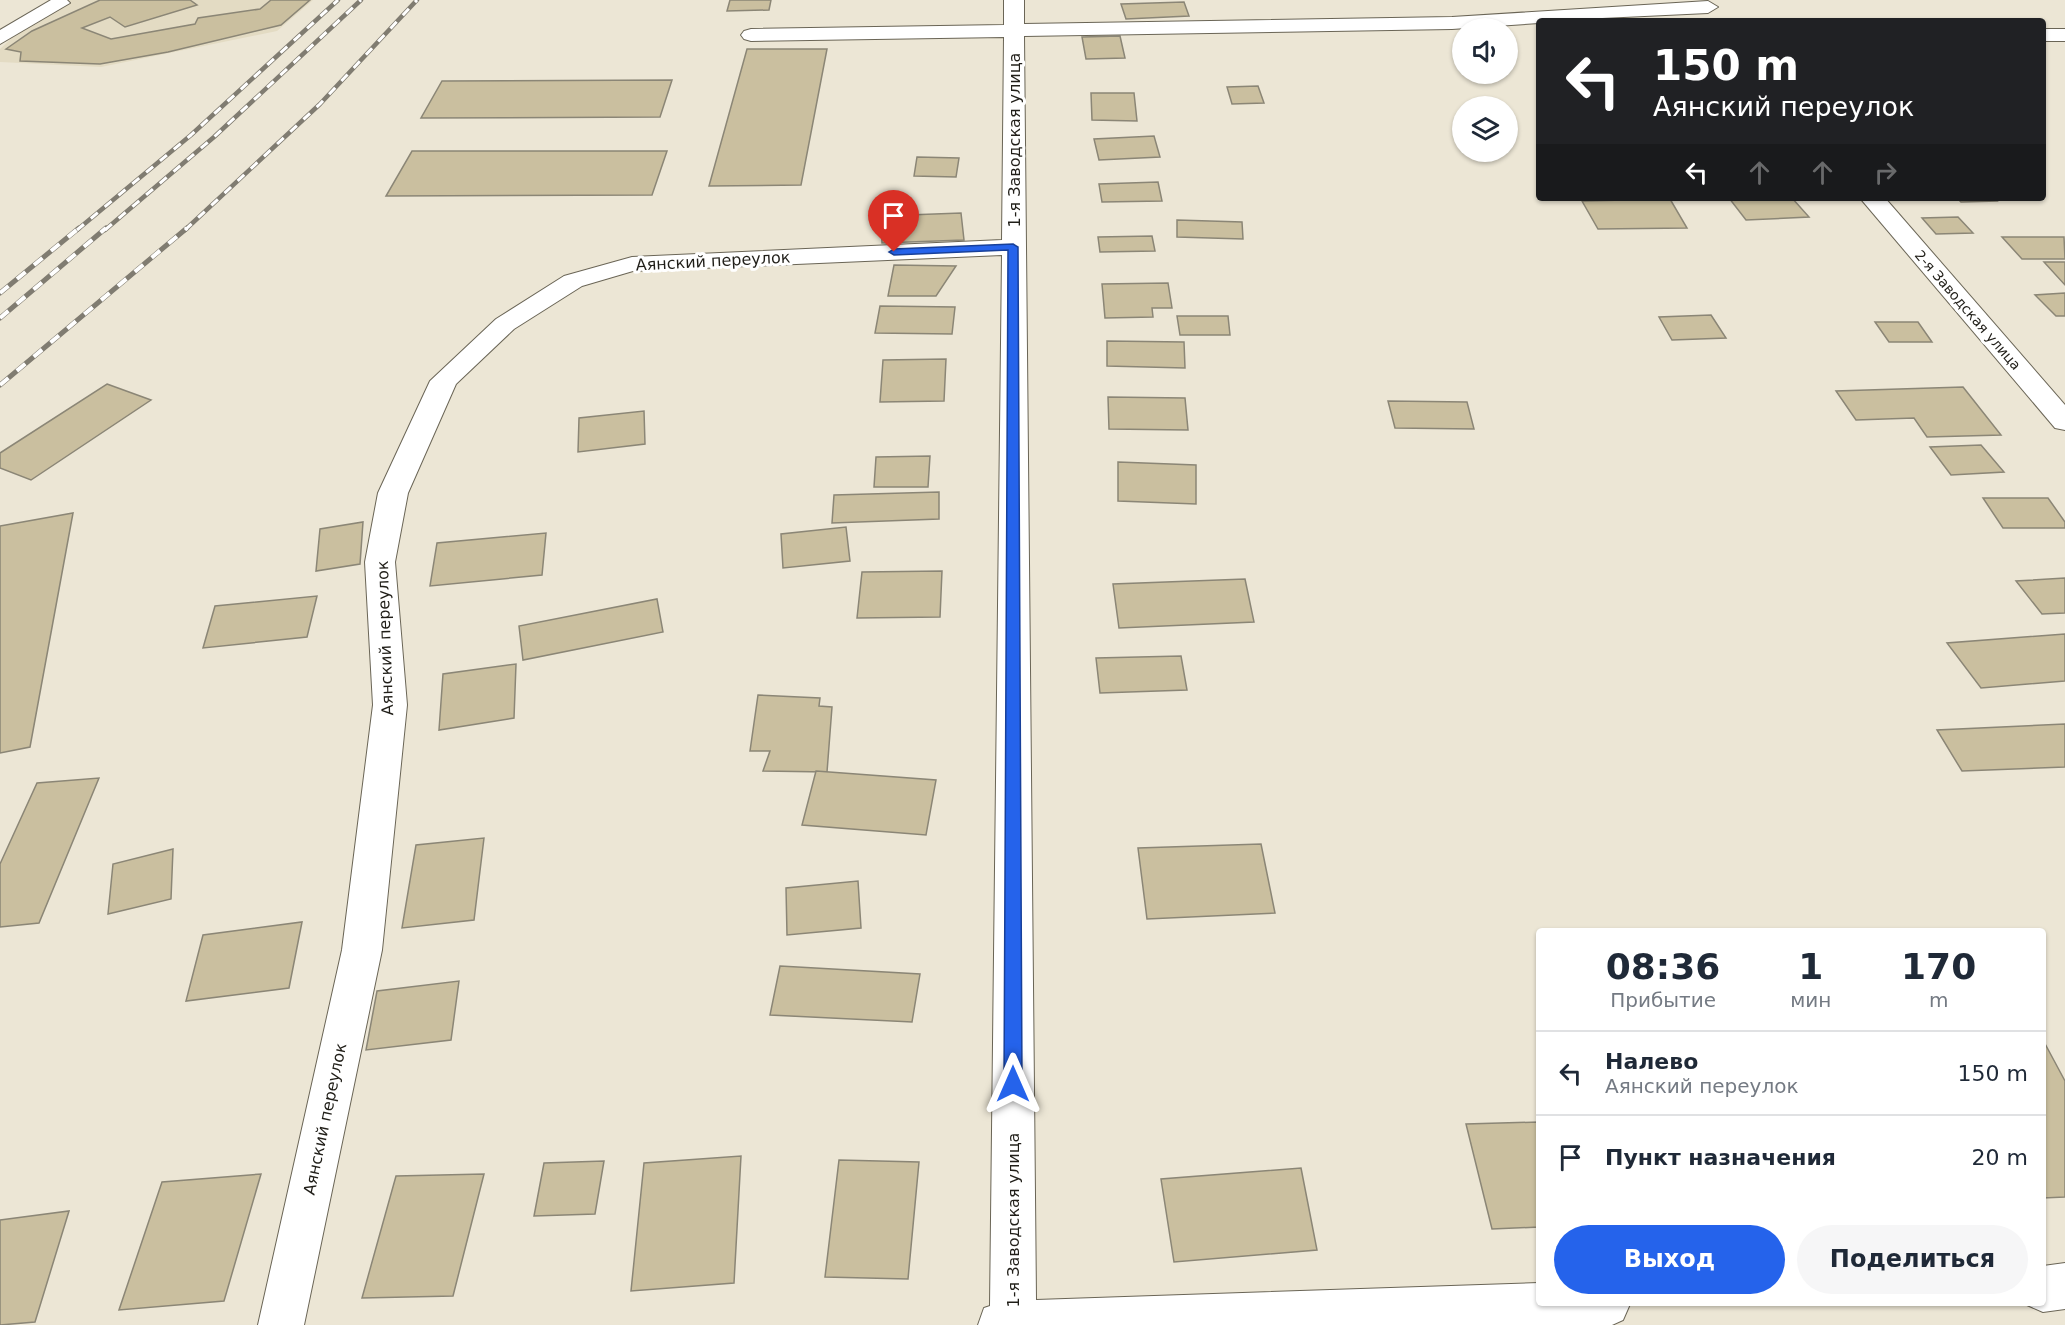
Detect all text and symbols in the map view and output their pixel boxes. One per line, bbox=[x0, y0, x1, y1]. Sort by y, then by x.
map controls bbox=[1452, 18, 1518, 162]
button: sound bbox=[1452, 18, 1518, 84]
text: 150 m bbox=[1653, 41, 1799, 90]
icon: left bbox=[1554, 42, 1632, 120]
street label: 1-я Заводская улица bbox=[1005, 53, 1024, 227]
text: Аянский переулок bbox=[1653, 91, 1914, 122]
button: layers bbox=[1452, 96, 1518, 162]
icon: left bbox=[1680, 156, 1713, 189]
icon: ahead bbox=[1743, 156, 1776, 189]
icon: ahead bbox=[1806, 156, 1839, 189]
icon: right bbox=[1869, 156, 1902, 189]
pin bbox=[868, 190, 919, 252]
icon: arrive bbox=[877, 199, 910, 232]
street label: Аянский переулок bbox=[635, 247, 791, 275]
street label: 2-я Заводская улица bbox=[1912, 247, 2024, 373]
street label: Аянский переулок bbox=[373, 560, 397, 716]
text: 08:36 bbox=[1606, 946, 1720, 987]
text: 1 bbox=[1798, 946, 1823, 987]
text: 170 bbox=[1901, 946, 1976, 987]
text: Прибытие bbox=[1610, 988, 1716, 1012]
text: мин bbox=[1790, 988, 1831, 1012]
text: m bbox=[1929, 988, 1948, 1012]
street label: Аянский переулок bbox=[300, 1041, 350, 1197]
text: Налево bbox=[1605, 1049, 1698, 1074]
position arrow bbox=[981, 1052, 1045, 1116]
icon: left bbox=[1554, 1057, 1587, 1090]
text: 150 m bbox=[1958, 1061, 2028, 1086]
text: Аянский переулок bbox=[1605, 1074, 1799, 1098]
street label: 1-я Заводская улица bbox=[1004, 1133, 1023, 1307]
icon: arrive bbox=[1554, 1141, 1587, 1174]
text: Пункт назначения bbox=[1605, 1145, 1836, 1170]
text: 20 m bbox=[1972, 1145, 2028, 1170]
button: Выход bbox=[1554, 1225, 1785, 1294]
button: Поделиться bbox=[1797, 1225, 2028, 1294]

